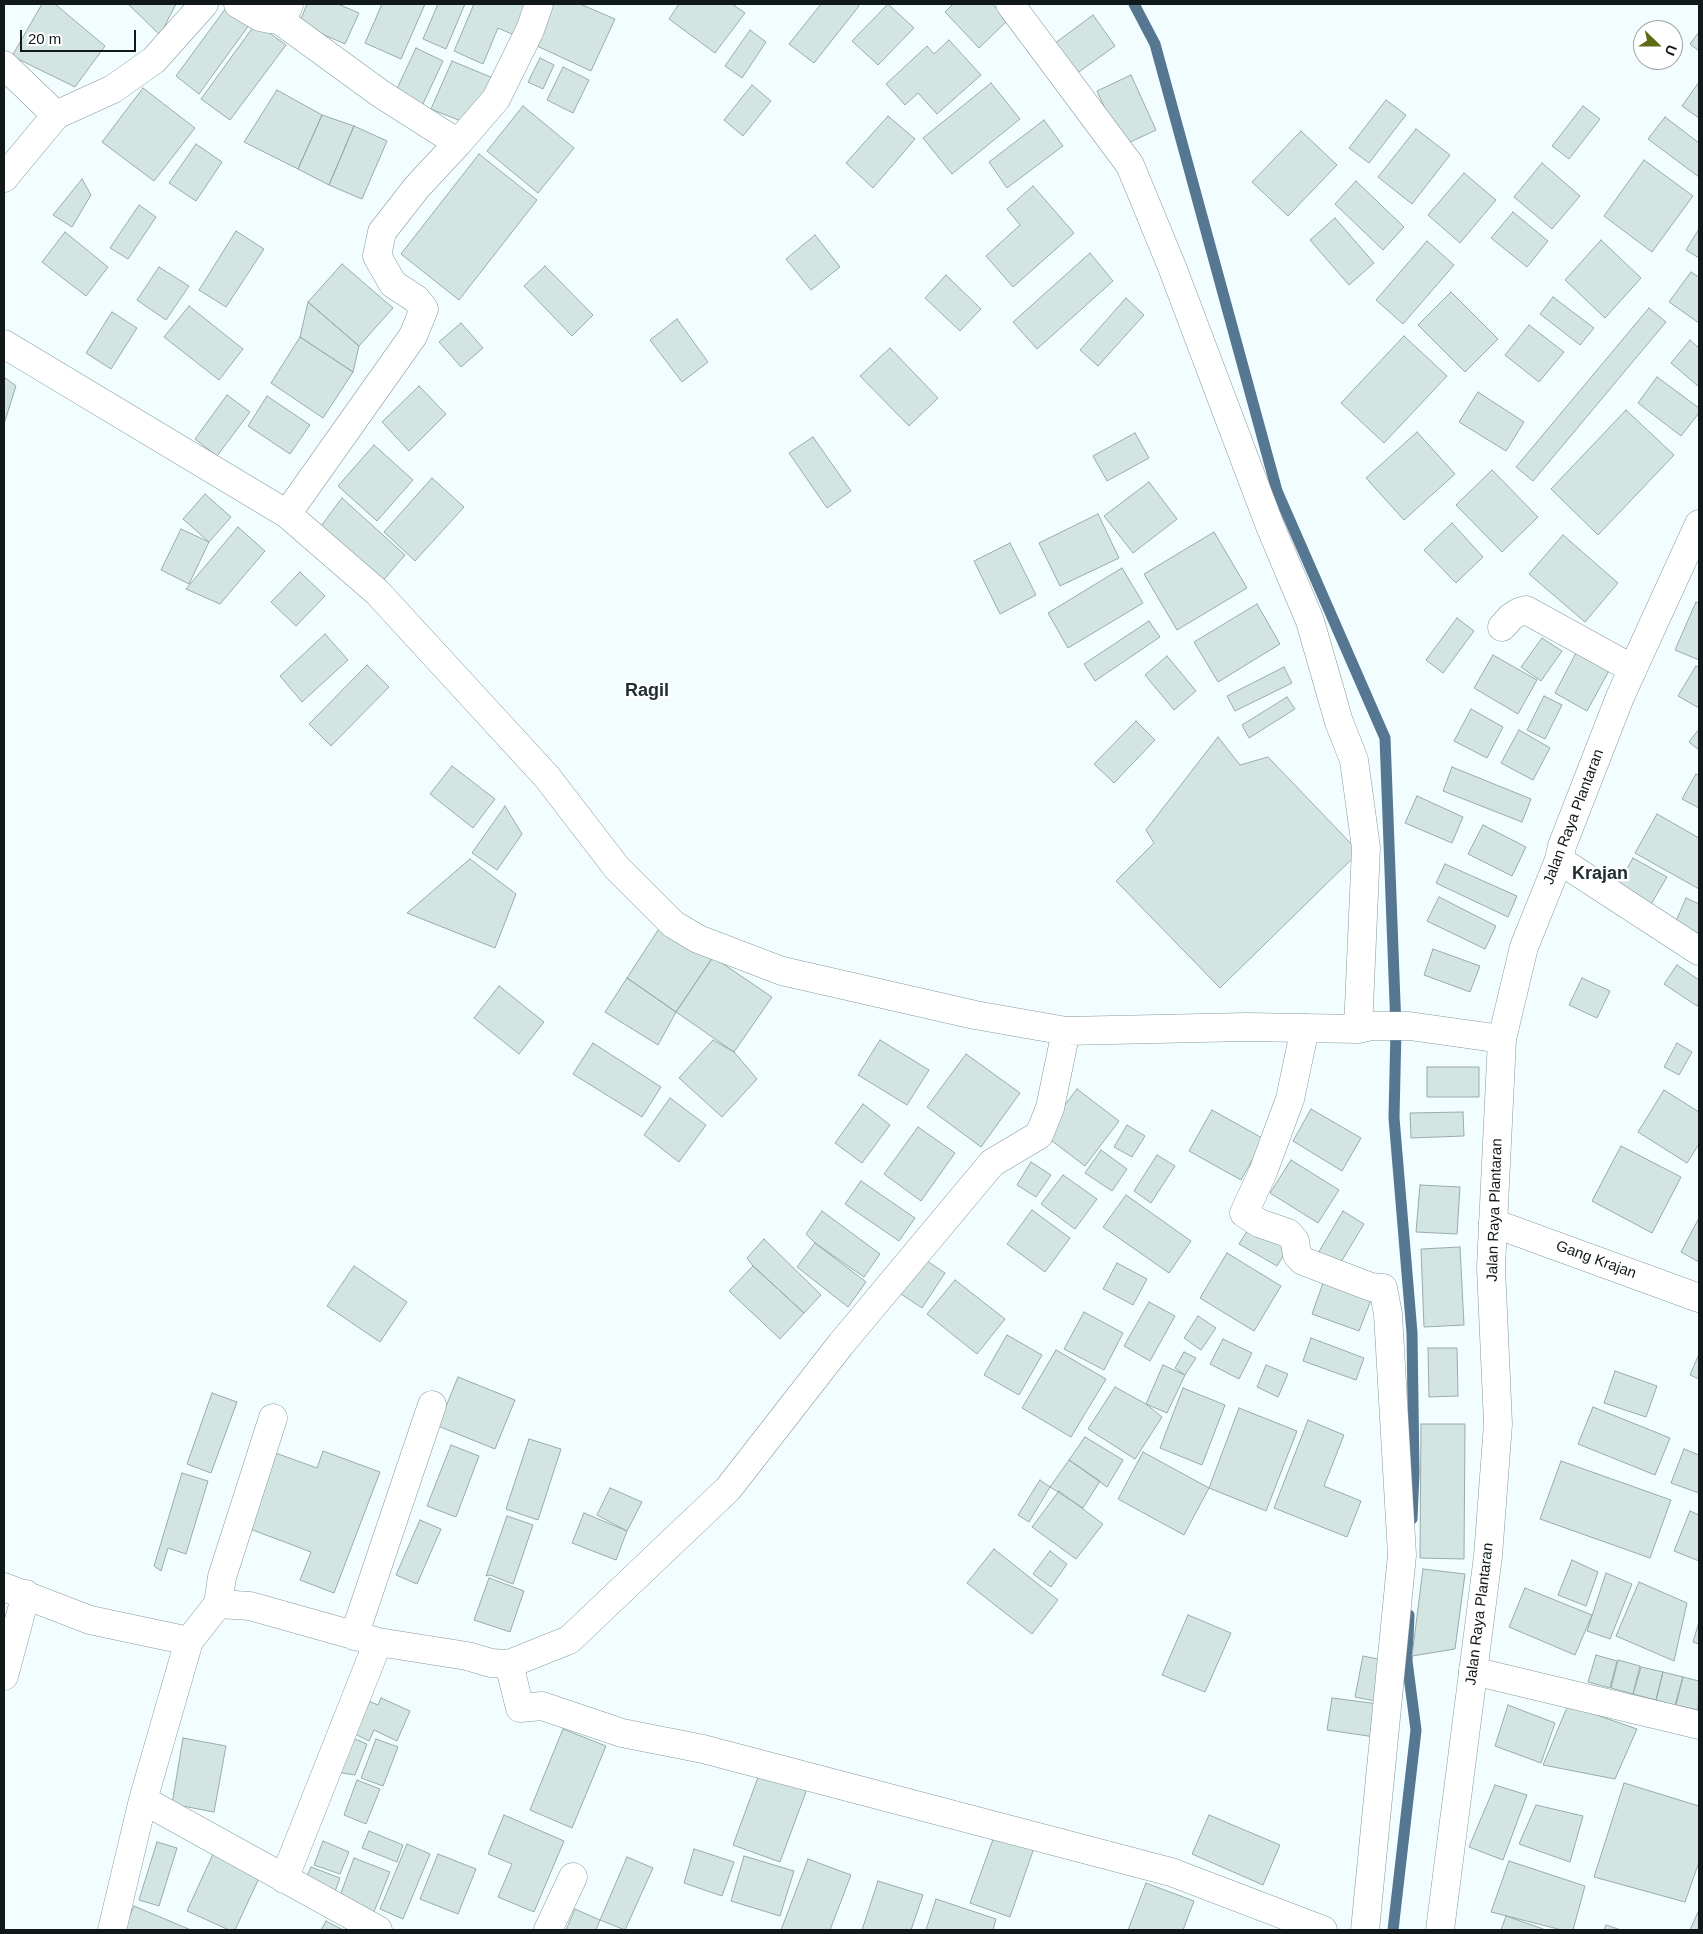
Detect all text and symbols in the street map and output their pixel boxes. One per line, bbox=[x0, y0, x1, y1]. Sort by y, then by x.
scale bar bbox=[22, 20, 139, 52]
north arrow bbox=[1633, 20, 1683, 70]
text: 20 m bbox=[28, 30, 61, 47]
text: U bbox=[1662, 43, 1680, 58]
district label: Ragil bbox=[625, 680, 669, 702]
street label: Jalan Raya Plantaran bbox=[1540, 747, 1608, 887]
district label: Krajan bbox=[1572, 863, 1628, 885]
street label: Jalan Raya Plantaran bbox=[1484, 1138, 1506, 1282]
street label: Gang Krajan bbox=[1553, 1237, 1639, 1283]
street label: Jalan Raya Plantaran bbox=[1462, 1542, 1498, 1686]

